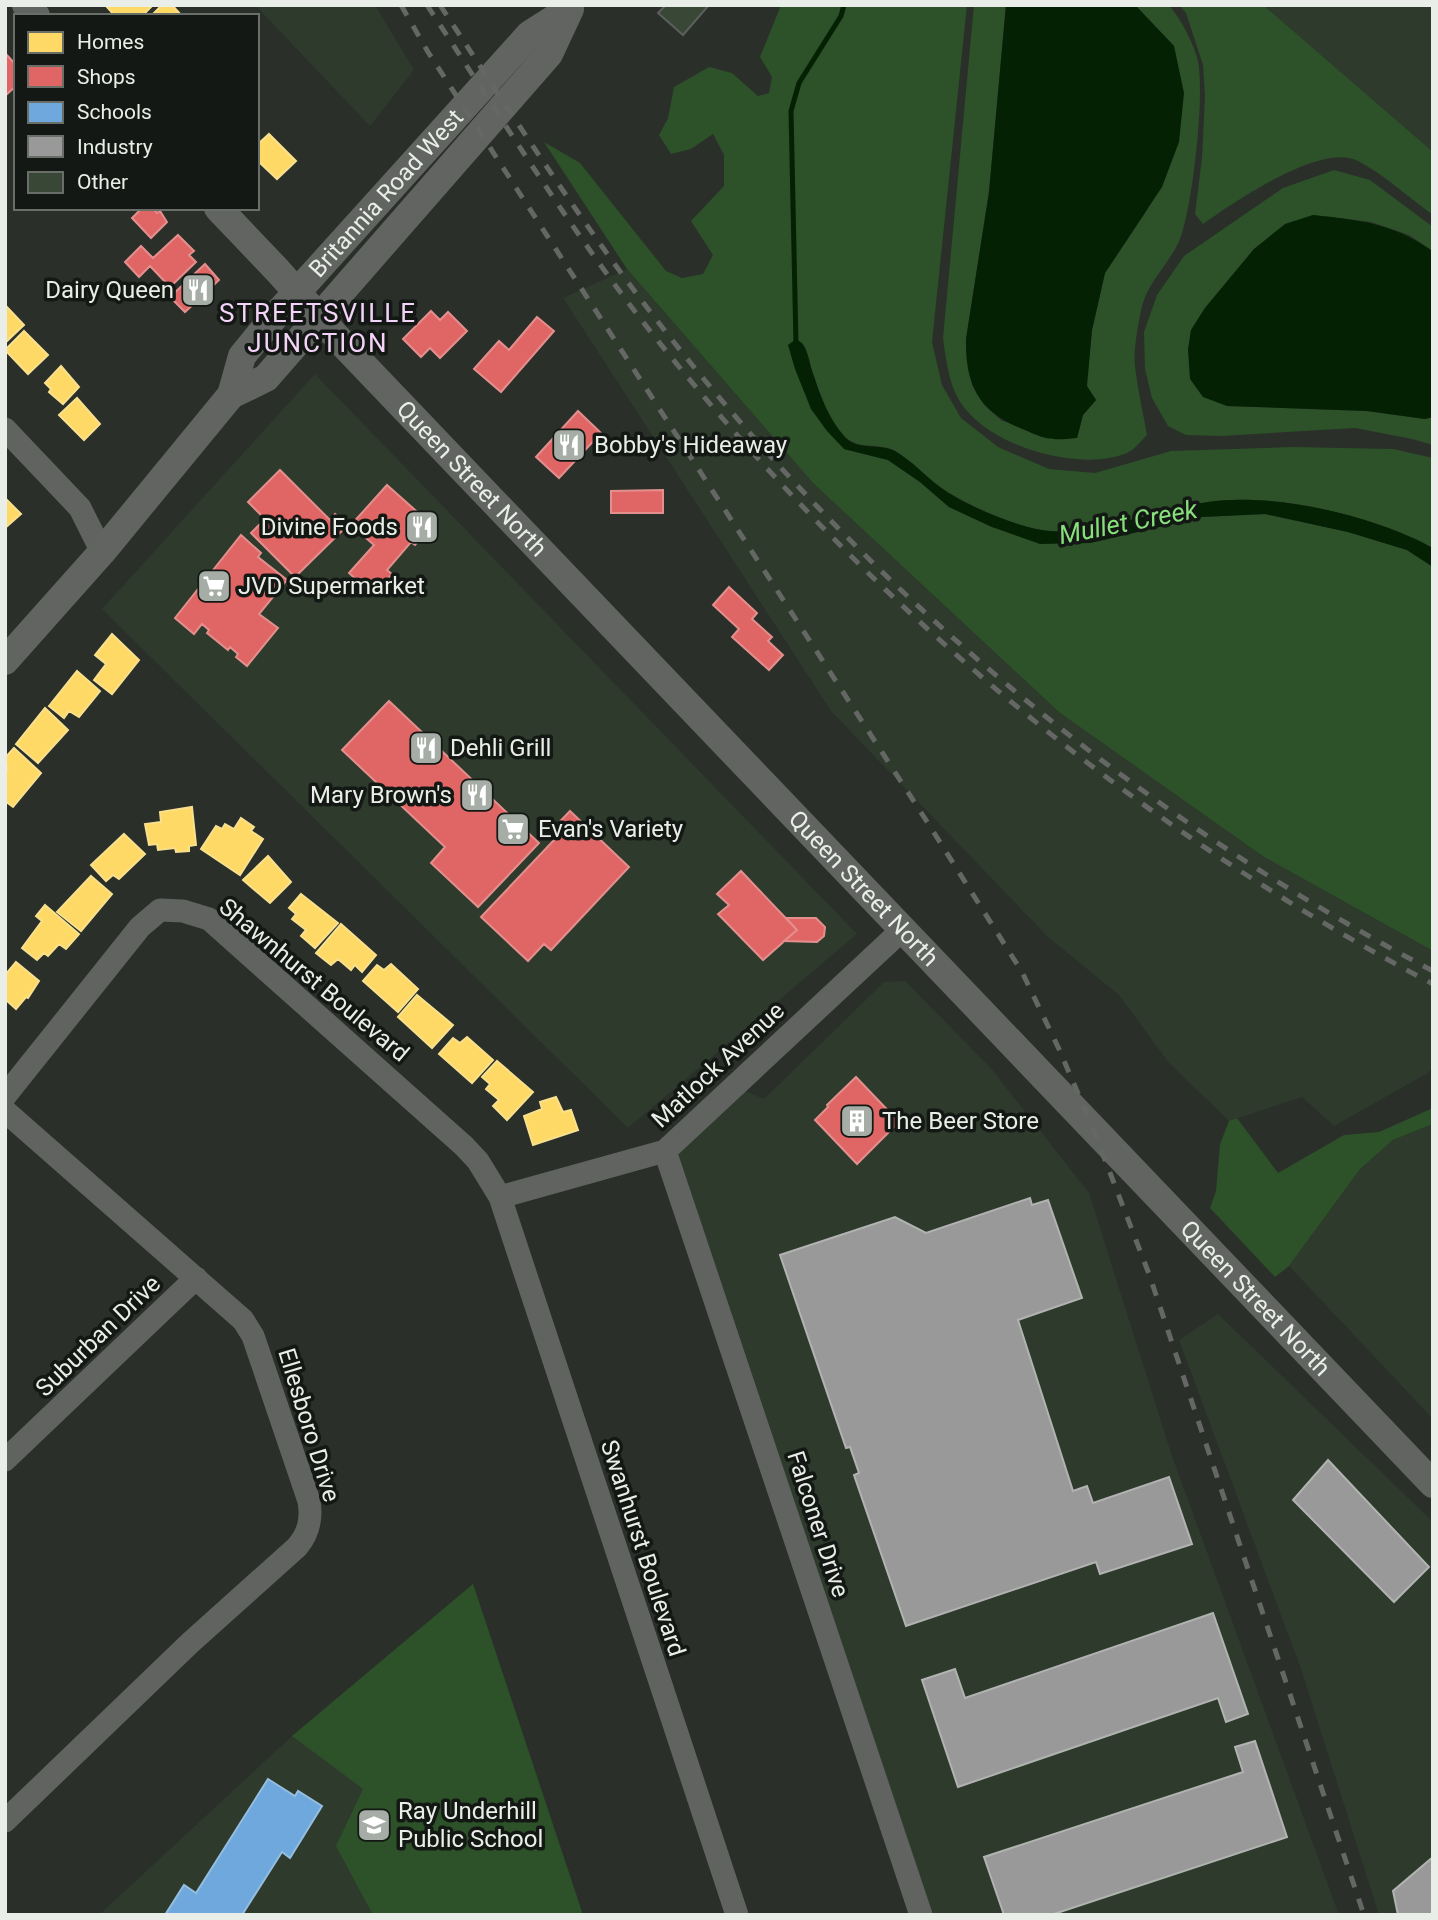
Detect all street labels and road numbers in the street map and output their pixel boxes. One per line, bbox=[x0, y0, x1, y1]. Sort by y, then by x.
street label: Britannia Road West bbox=[303, 104, 469, 283]
street label: Queen Street North bbox=[391, 395, 552, 562]
street label: Queen Street North bbox=[783, 805, 944, 972]
street label: Shawnhurst Boulevard bbox=[214, 893, 414, 1067]
street label: Matlock Avenue bbox=[646, 997, 790, 1133]
street label: Queen Street North bbox=[1175, 1215, 1336, 1382]
street label: Suburban Drive bbox=[30, 1270, 166, 1402]
street label: Ellesboro Drive bbox=[272, 1345, 346, 1505]
street label: Swanhurst Boulevard bbox=[595, 1436, 691, 1660]
street label: Falconer Drive bbox=[781, 1447, 855, 1601]

